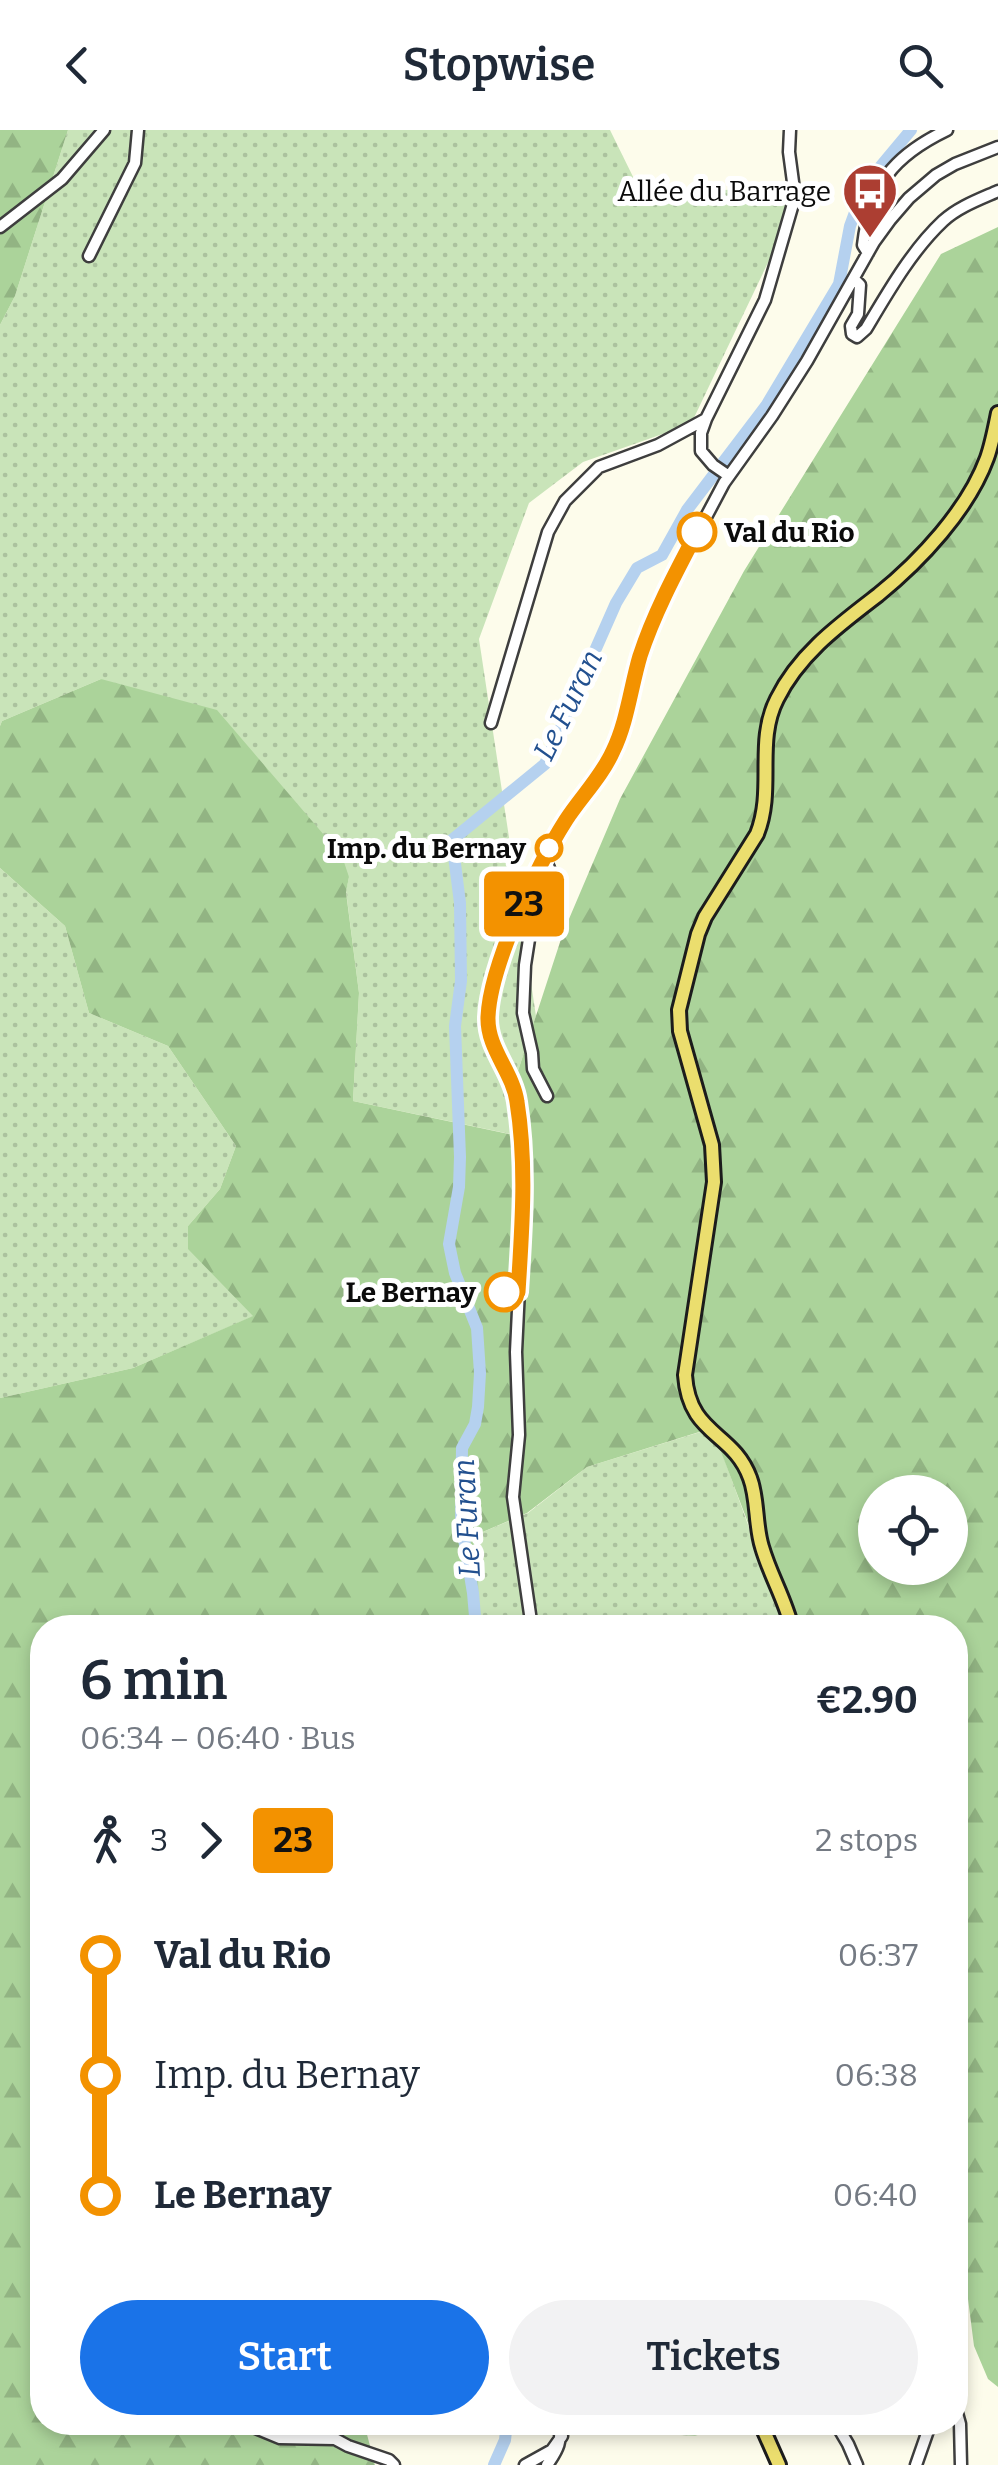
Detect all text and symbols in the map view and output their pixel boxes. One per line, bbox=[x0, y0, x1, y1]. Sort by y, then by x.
icon: back bbox=[50, 38, 105, 93]
text: Stopwise bbox=[403, 38, 595, 92]
icon: search bbox=[893, 38, 948, 93]
bus stop icon: Allée du Barrage bbox=[840, 161, 900, 240]
place label: Allée du Barrage bbox=[617, 175, 831, 208]
marker: Val du Rio bbox=[678, 513, 716, 551]
place label: Val du Rio bbox=[724, 516, 855, 549]
water label: Le Furan bbox=[526, 644, 610, 766]
place label: Imp. du Bernay bbox=[327, 832, 526, 865]
marker: Imp. du Bernay bbox=[536, 835, 562, 861]
line badge: 23 bbox=[479, 872, 569, 936]
text: 23 bbox=[504, 883, 544, 925]
marker: Le Bernay bbox=[485, 1273, 523, 1311]
place label: Le Bernay bbox=[345, 1276, 476, 1309]
water label: Le Furan bbox=[446, 1458, 488, 1578]
map controls bbox=[858, 1475, 968, 1585]
button: locate bbox=[858, 1475, 968, 1585]
text: 6 min bbox=[80, 1648, 228, 1714]
text: €2.90 bbox=[816, 1677, 918, 1723]
text: 06:34 – 06:40 · Bus bbox=[80, 1719, 356, 1757]
icon: walk bbox=[80, 1813, 135, 1868]
icon: forward bbox=[183, 1813, 238, 1868]
text: 23 bbox=[273, 1819, 313, 1861]
text: 3 bbox=[150, 1821, 168, 1859]
text: 2 stops bbox=[815, 1821, 918, 1859]
text: Val du Rio bbox=[154, 1932, 331, 1978]
text: 06:37 bbox=[838, 1936, 918, 1974]
text: Imp. du Bernay bbox=[154, 2052, 420, 2098]
text: 06:38 bbox=[834, 2056, 918, 2094]
text: Le Bernay bbox=[154, 2172, 331, 2218]
text: 06:40 bbox=[833, 2176, 918, 2214]
button: Start bbox=[80, 2300, 489, 2415]
button: Tickets bbox=[509, 2300, 918, 2415]

